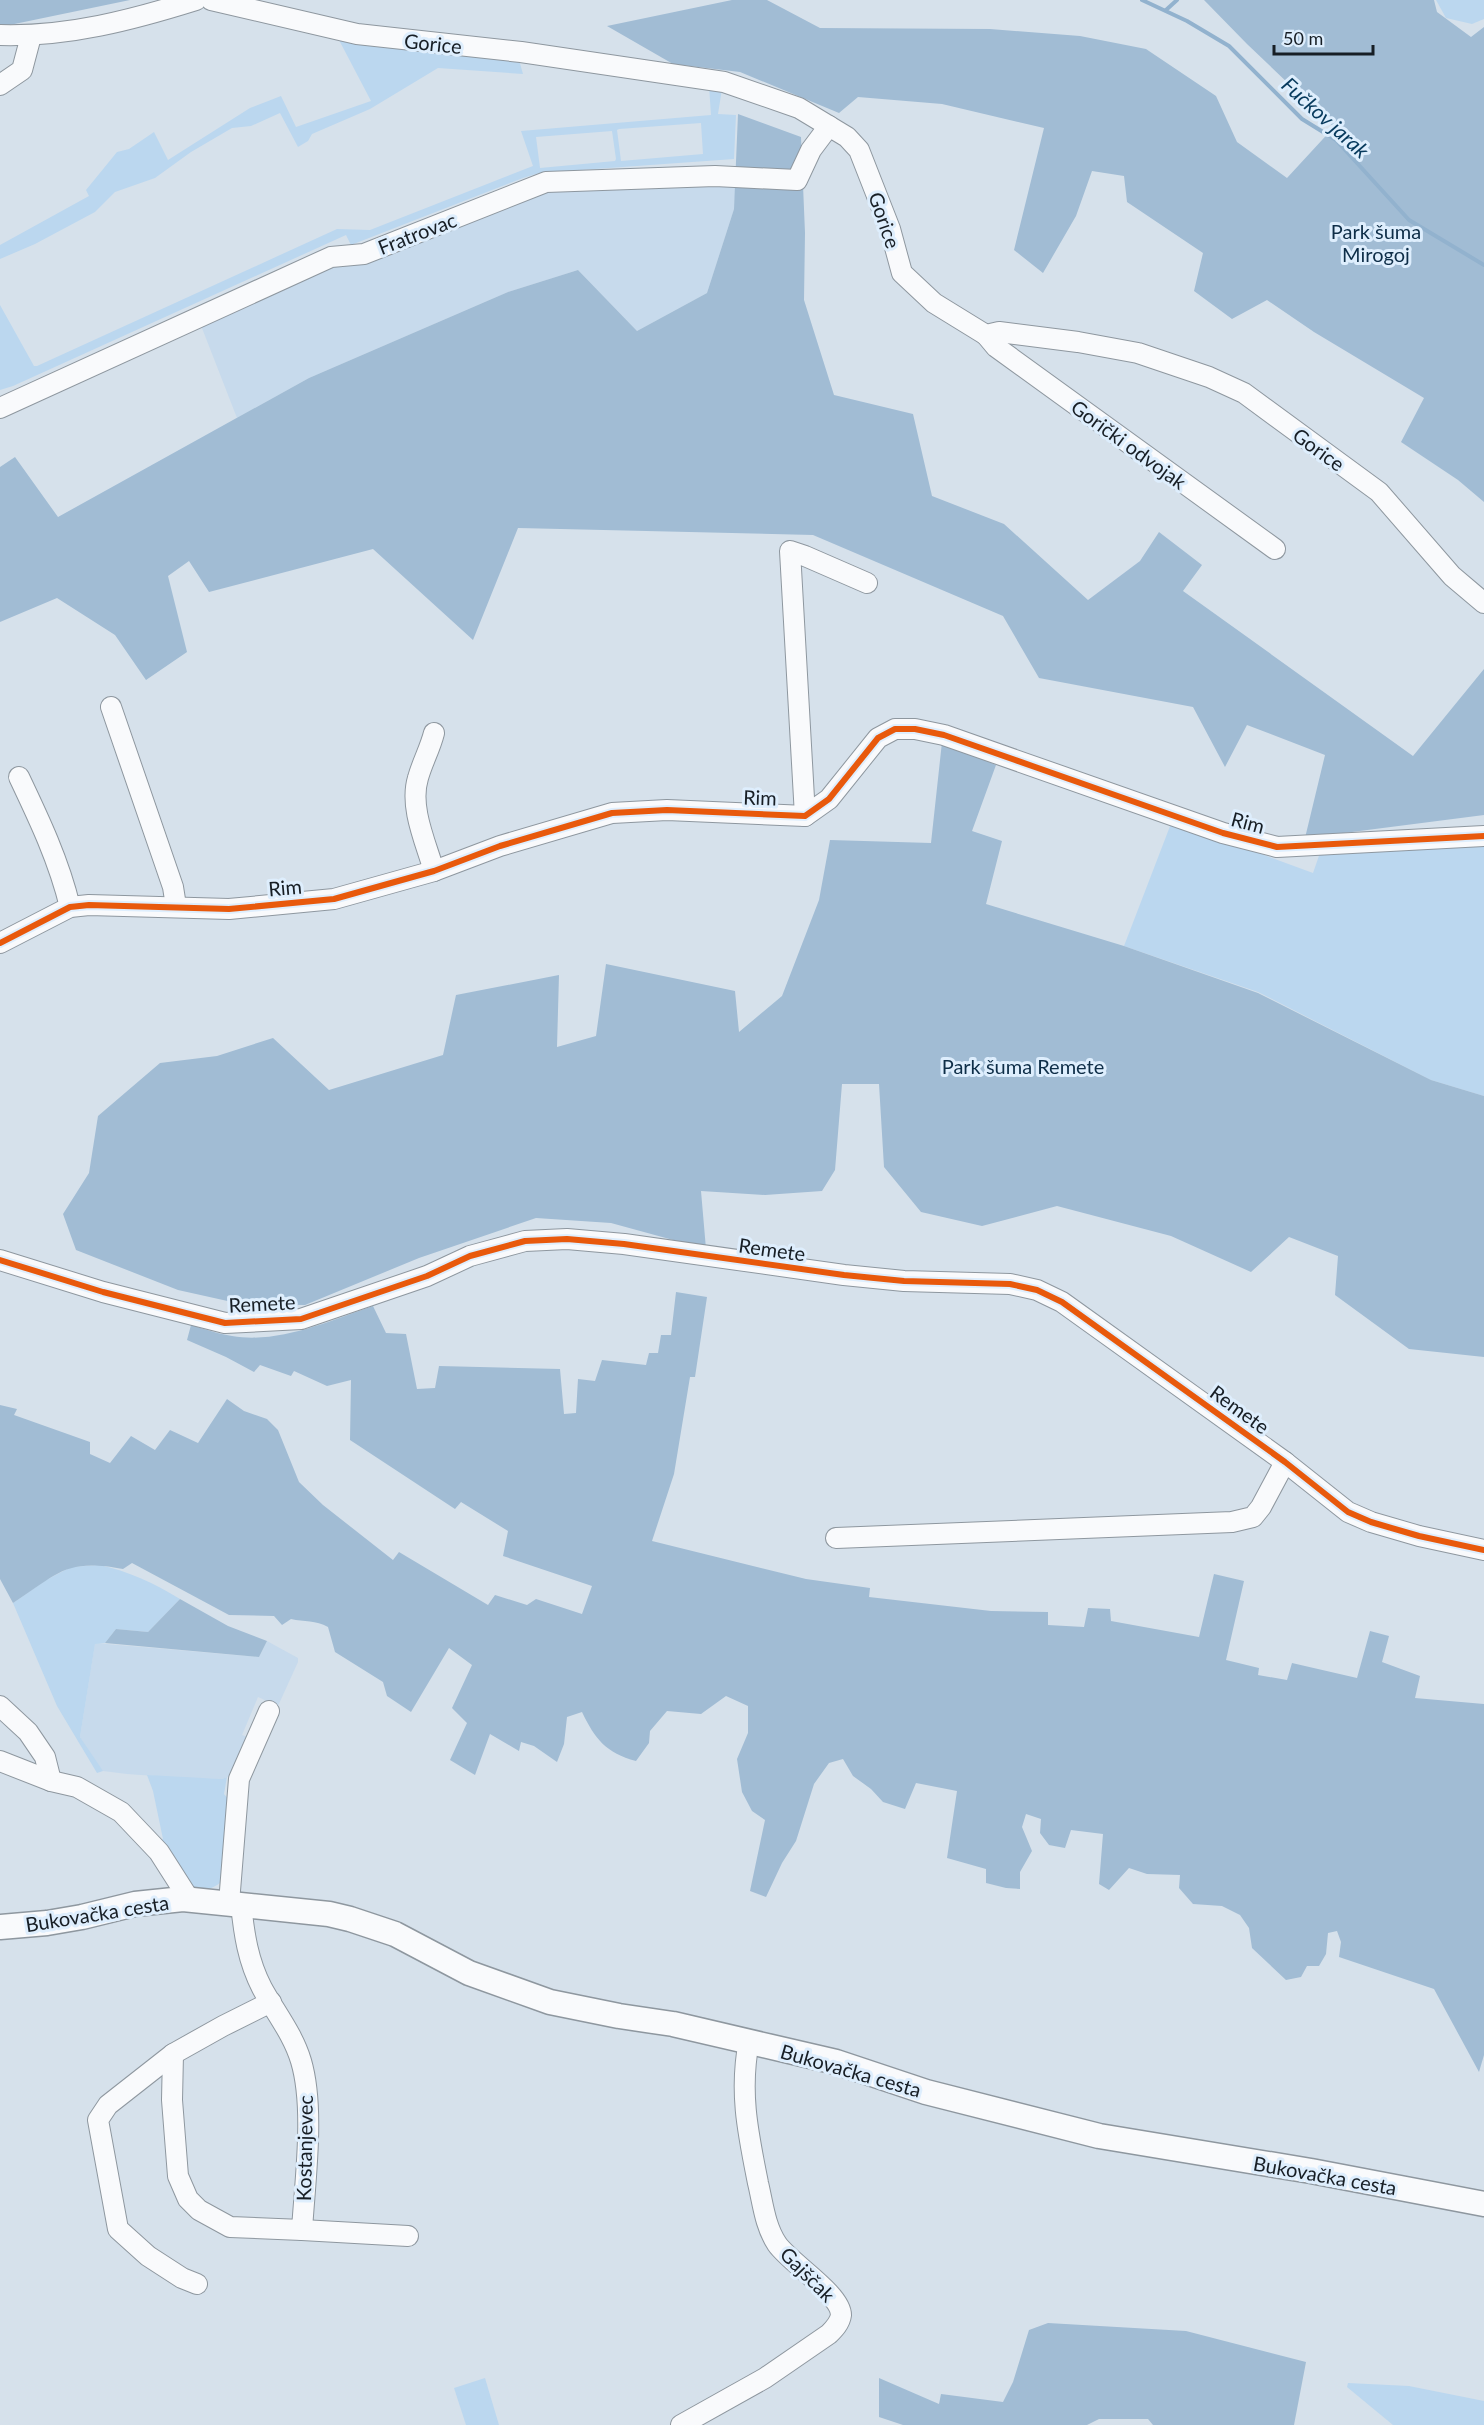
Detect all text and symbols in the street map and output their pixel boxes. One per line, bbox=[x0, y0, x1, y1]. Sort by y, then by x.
scale bar bbox=[1274, 18, 1373, 56]
text: 50 m bbox=[1283, 27, 1323, 49]
street label: Gorice bbox=[403, 28, 463, 58]
water label: Fučkov jarak bbox=[1277, 71, 1375, 163]
street label: Gorice bbox=[864, 189, 906, 251]
street label: Fratrovac bbox=[374, 207, 460, 259]
park label: Park šuma Mirogoj bbox=[1331, 219, 1421, 266]
street label: Gorički odvojak bbox=[1067, 394, 1192, 494]
street label: Gorice bbox=[1289, 422, 1349, 476]
street label: Rim bbox=[743, 784, 777, 810]
street label: Rim bbox=[1229, 806, 1267, 838]
street label: Rim bbox=[267, 874, 303, 900]
park label: Park šuma Remete bbox=[942, 1054, 1104, 1078]
street label: Remete bbox=[737, 1232, 807, 1266]
street label: Remete bbox=[228, 1289, 296, 1317]
street label: Remete bbox=[1206, 1380, 1274, 1438]
street label: Bukovačka cesta bbox=[23, 1890, 171, 1936]
street label: Bukovačka cesta bbox=[778, 2038, 924, 2102]
street label: Kostanjevec bbox=[291, 2094, 317, 2201]
street label: Bukovačka cesta bbox=[1252, 2151, 1398, 2199]
street label: Gajščak bbox=[776, 2242, 841, 2307]

